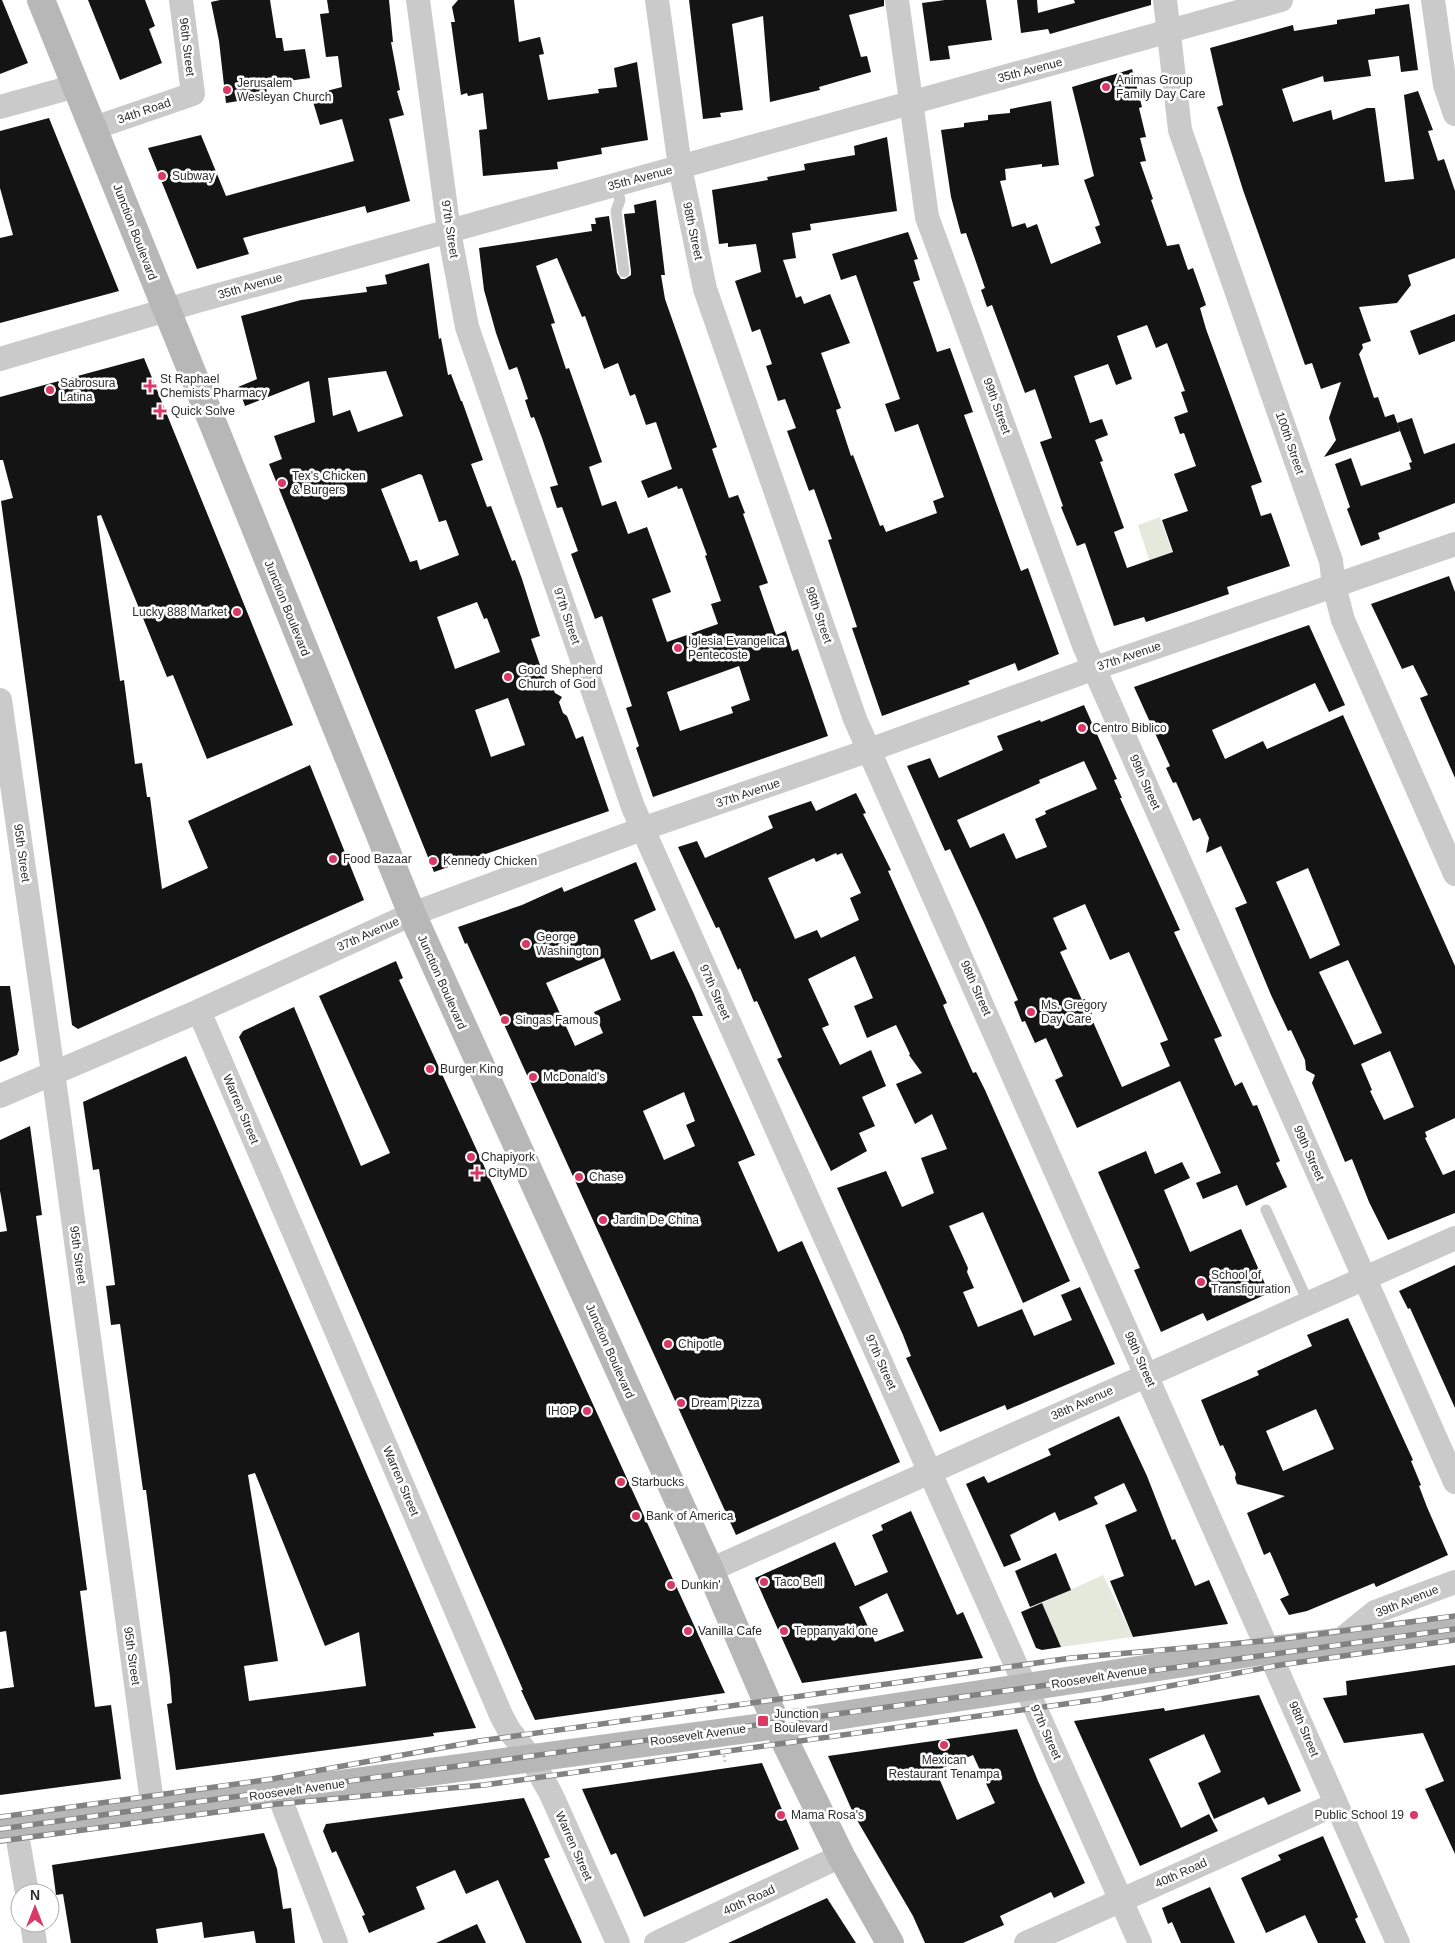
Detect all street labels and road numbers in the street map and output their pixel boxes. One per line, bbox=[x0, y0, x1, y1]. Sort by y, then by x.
street label: 96th Street bbox=[176, 17, 198, 78]
street label: 35th Avenue bbox=[996, 55, 1064, 85]
street label: 34th Road bbox=[116, 95, 172, 127]
street label: 35th Avenue bbox=[606, 163, 674, 193]
street label: Junction Boulevard bbox=[110, 182, 160, 282]
street label: 97th Street bbox=[438, 199, 462, 260]
street label: 98th Street bbox=[680, 201, 706, 262]
street label: 35th Avenue bbox=[216, 270, 284, 302]
street label: 99th Street bbox=[980, 376, 1014, 437]
street label: 100th Street bbox=[1273, 410, 1307, 477]
street label: Junction Boulevard bbox=[261, 558, 313, 658]
street label: 98th Street bbox=[803, 585, 835, 646]
street label: 97th Street bbox=[551, 586, 583, 647]
street label: 37th Avenue bbox=[1095, 638, 1163, 673]
street label: 99th Street bbox=[1127, 752, 1164, 812]
street label: 37th Avenue bbox=[714, 775, 782, 810]
street label: 95th Street bbox=[11, 823, 33, 884]
street label: 37th Avenue bbox=[335, 914, 402, 954]
street label: Junction Boulevard bbox=[415, 933, 469, 1031]
street label: 98th Street bbox=[958, 958, 995, 1018]
street label: 97th Street bbox=[697, 962, 734, 1022]
street label: Warren Street bbox=[220, 1072, 262, 1147]
street label: 99th Street bbox=[1291, 1123, 1328, 1183]
street label: 95th Street bbox=[67, 1225, 89, 1286]
street label: Junction Boulevard bbox=[583, 1302, 637, 1400]
street label: 98th Street bbox=[1122, 1329, 1159, 1389]
street label: 97th Street bbox=[863, 1332, 900, 1392]
street label: 38th Avenue bbox=[1049, 1383, 1116, 1423]
street label: Warren Street bbox=[380, 1444, 422, 1519]
street label: 39th Avenue bbox=[1374, 1582, 1441, 1620]
street label: 95th Street bbox=[121, 1626, 143, 1687]
street label: Roosevelt Avenue bbox=[1050, 1662, 1148, 1691]
street label: 98th Street bbox=[1286, 1699, 1322, 1759]
street label: 97th Street bbox=[1028, 1702, 1065, 1762]
street label: Roosevelt Avenue bbox=[649, 1721, 747, 1749]
street label: Roosevelt Avenue bbox=[248, 1776, 346, 1804]
street label: Warren Street bbox=[553, 1809, 596, 1883]
street label: 40th Road bbox=[1153, 1855, 1209, 1891]
street label: 40th Road bbox=[721, 1882, 777, 1918]

